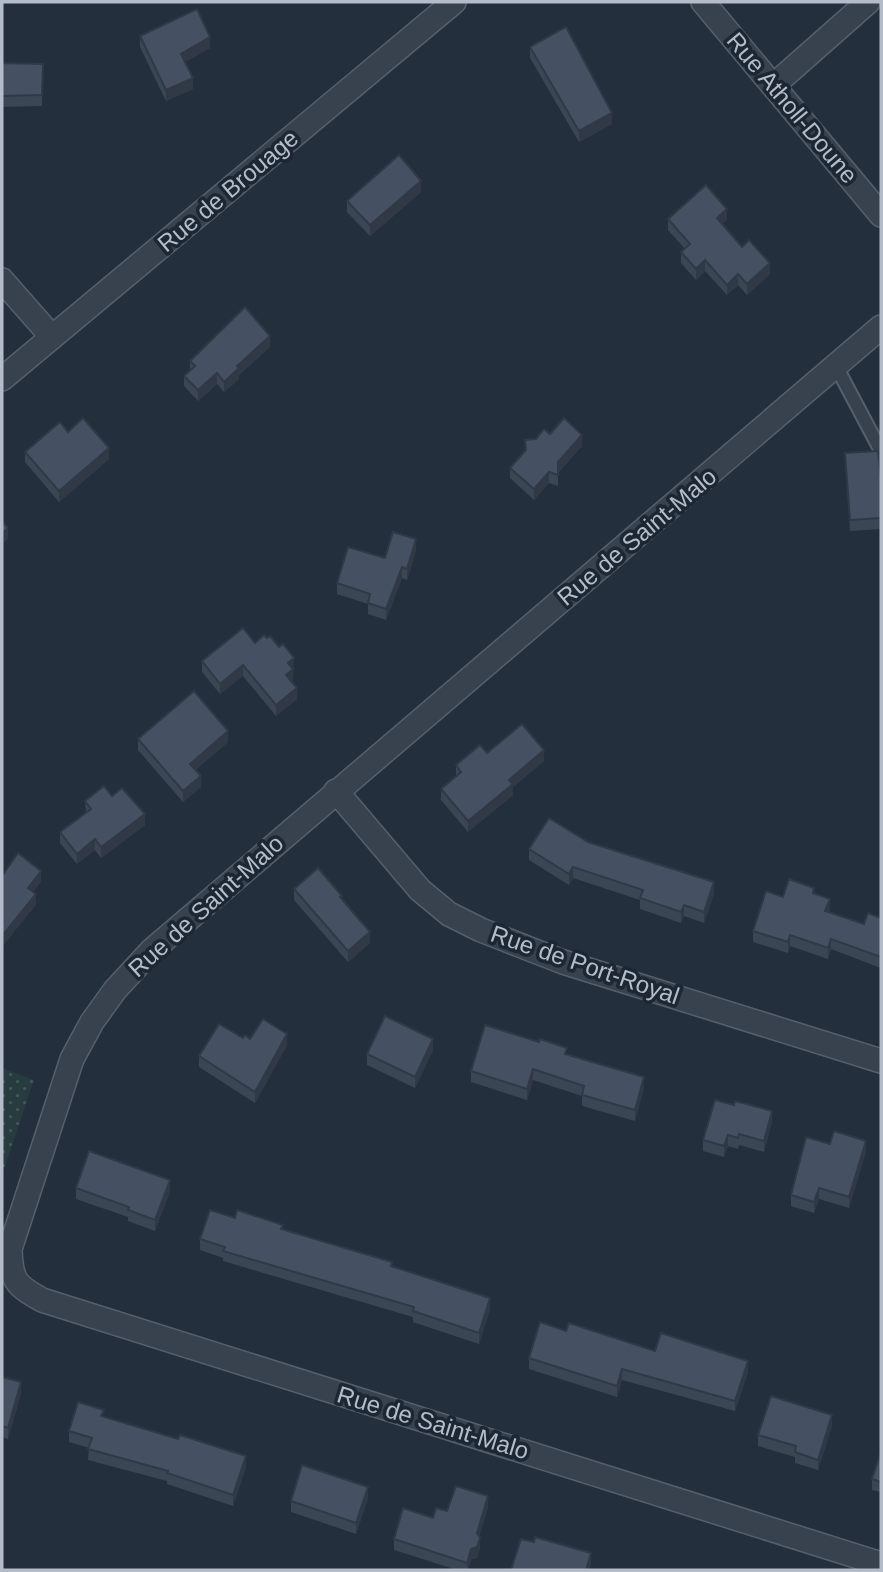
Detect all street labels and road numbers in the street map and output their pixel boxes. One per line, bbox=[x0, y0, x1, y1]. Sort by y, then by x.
street label: Rue Atholl-Doune bbox=[722, 27, 863, 188]
street label: Rue de Brouage bbox=[152, 124, 303, 257]
street label: Rue de Saint-Malo bbox=[552, 462, 721, 611]
street label: Rue de Saint-Malo bbox=[123, 829, 289, 982]
street label: Rue de Port-Royal bbox=[487, 920, 683, 1009]
street label: Rue de Saint-Malo bbox=[334, 1381, 532, 1464]

